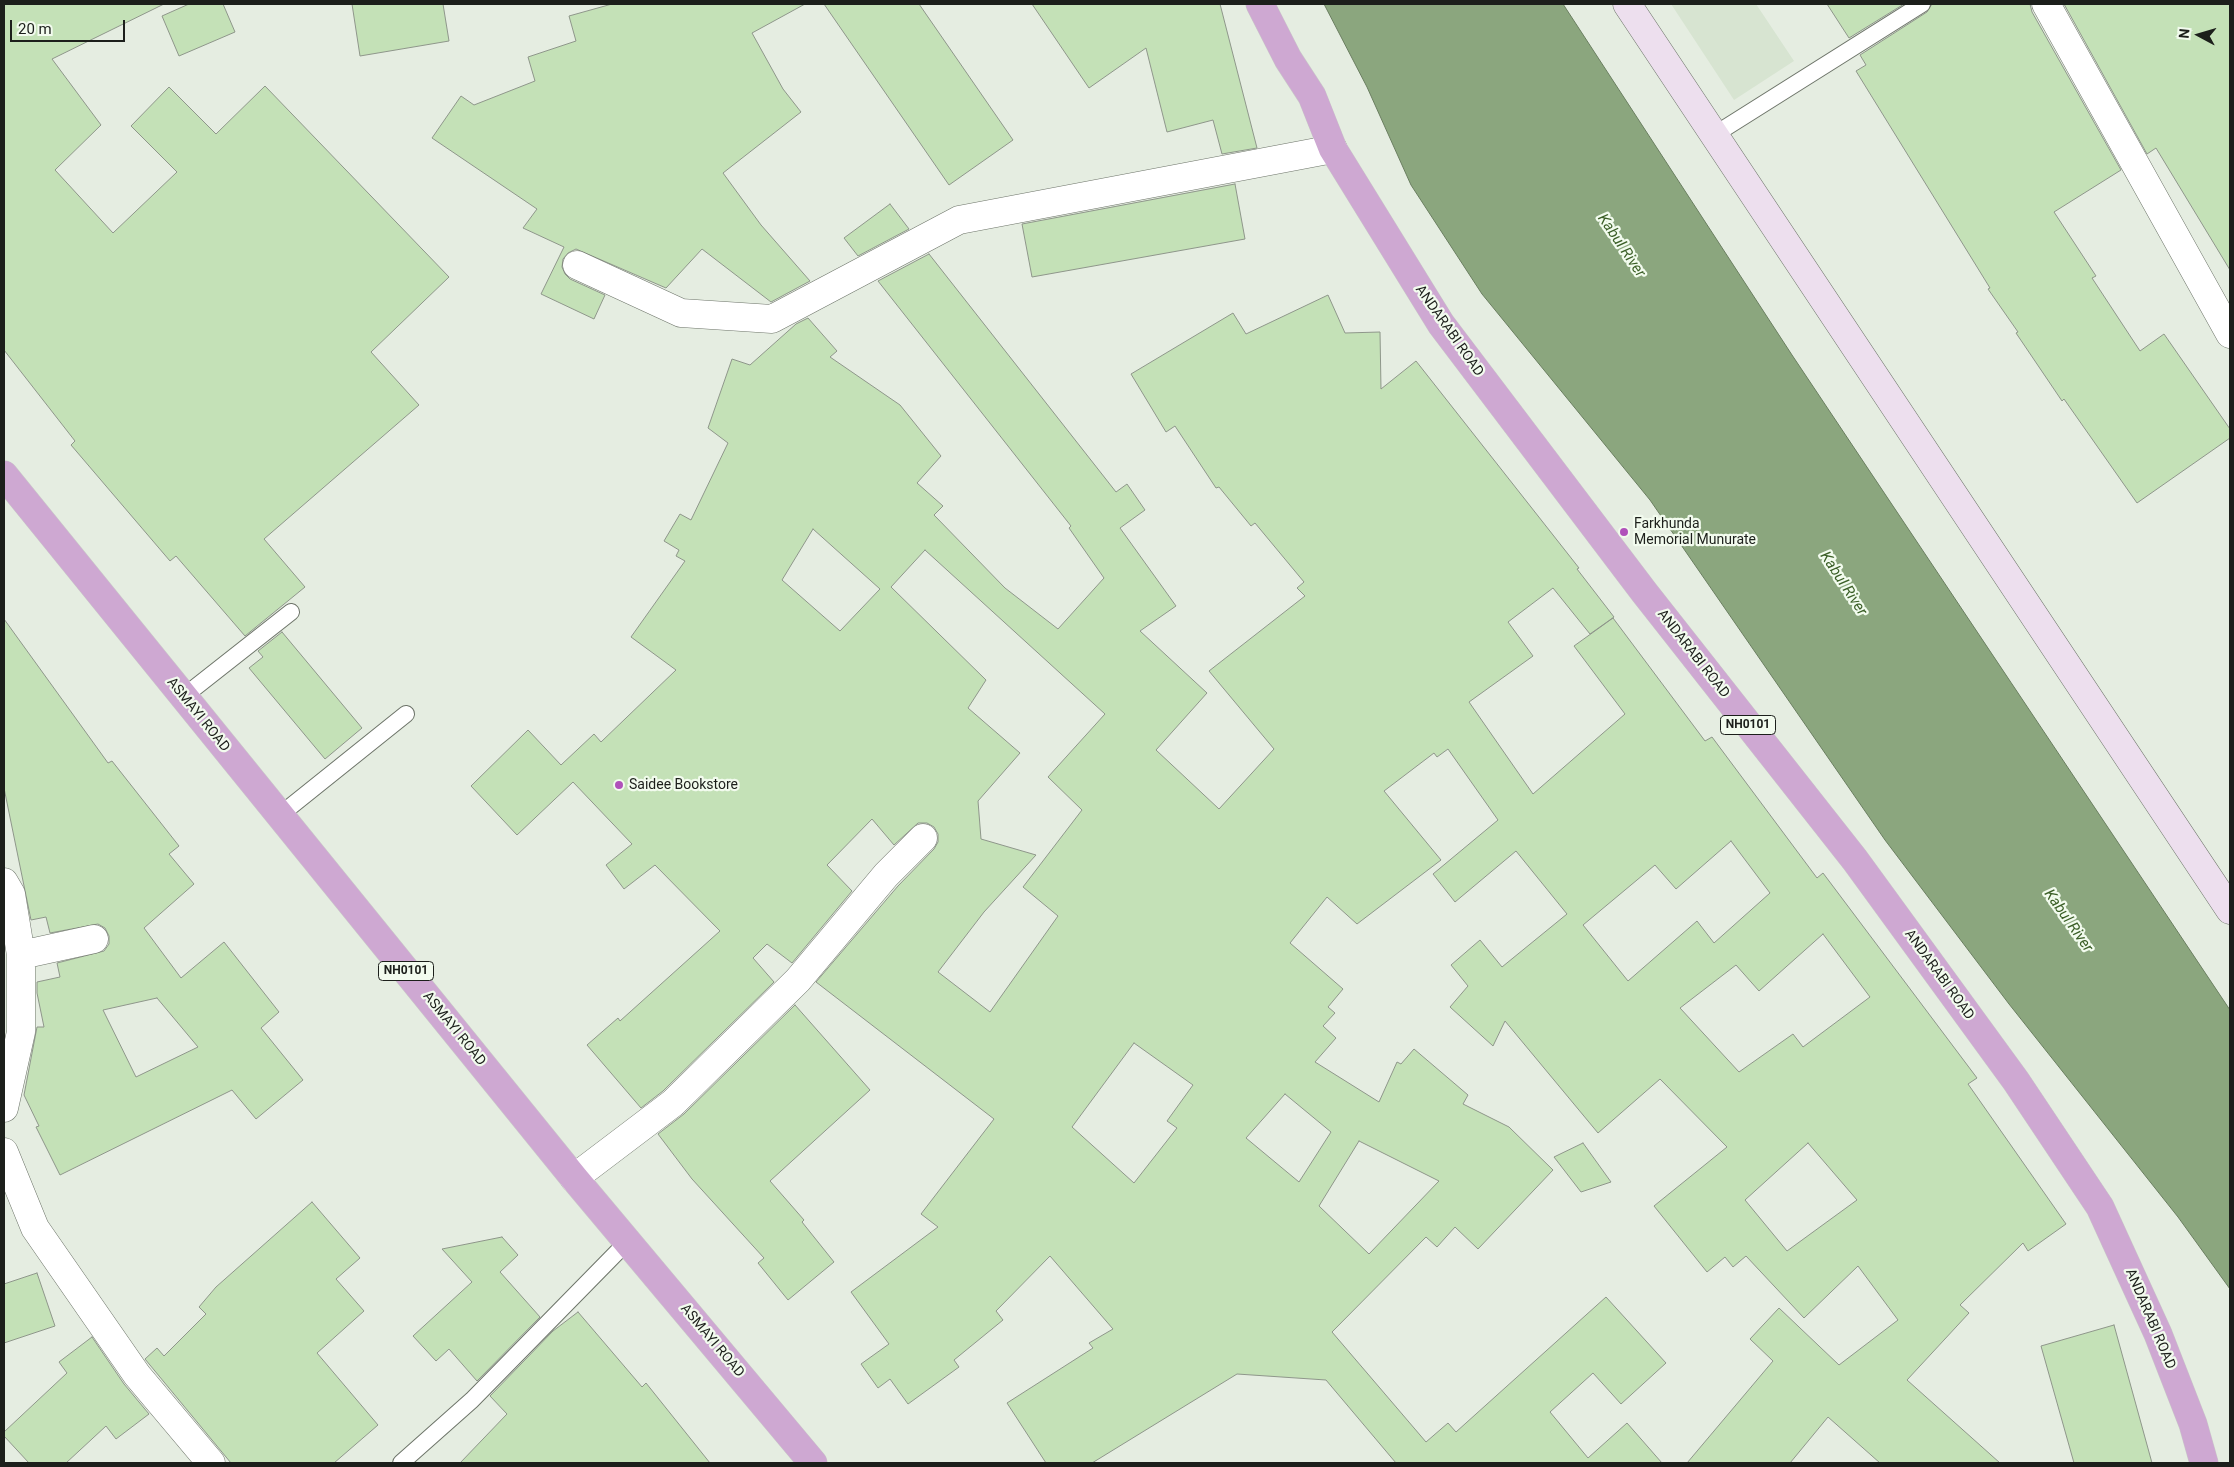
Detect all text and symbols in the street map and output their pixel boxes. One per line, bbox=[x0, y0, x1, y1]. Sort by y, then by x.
scale bar bbox=[12, 10, 128, 42]
north arrow bbox=[2174, 10, 2224, 60]
text: 20 m bbox=[18, 20, 52, 38]
text: N bbox=[2176, 28, 2193, 39]
water label: Kabul River bbox=[1593, 211, 1649, 281]
street label: ANDARABI ROAD bbox=[1411, 282, 1487, 380]
place label: Farkhunda Memorial Munurate bbox=[1634, 516, 1756, 548]
marker: Farkhunda Memorial Munurate bbox=[1618, 526, 1630, 538]
water label: Kabul River bbox=[1816, 549, 1870, 619]
street label: ANDARABI ROAD bbox=[1653, 606, 1733, 702]
street label: ASMAYI ROAD bbox=[163, 675, 233, 755]
road number: NH0101 bbox=[1720, 716, 1776, 734]
place label: Saidee Bookstore bbox=[629, 777, 738, 793]
marker: Saidee Bookstore bbox=[613, 779, 625, 791]
water label: Kabul River bbox=[2040, 886, 2096, 956]
street label: ANDARABI ROAD bbox=[1901, 927, 1977, 1023]
road number: NH0101 bbox=[378, 961, 434, 980]
street label: ASMAYI ROAD bbox=[419, 989, 489, 1069]
street label: ANDARABI ROAD bbox=[2121, 1266, 2179, 1372]
street label: ASMAYI ROAD bbox=[677, 1301, 747, 1381]

